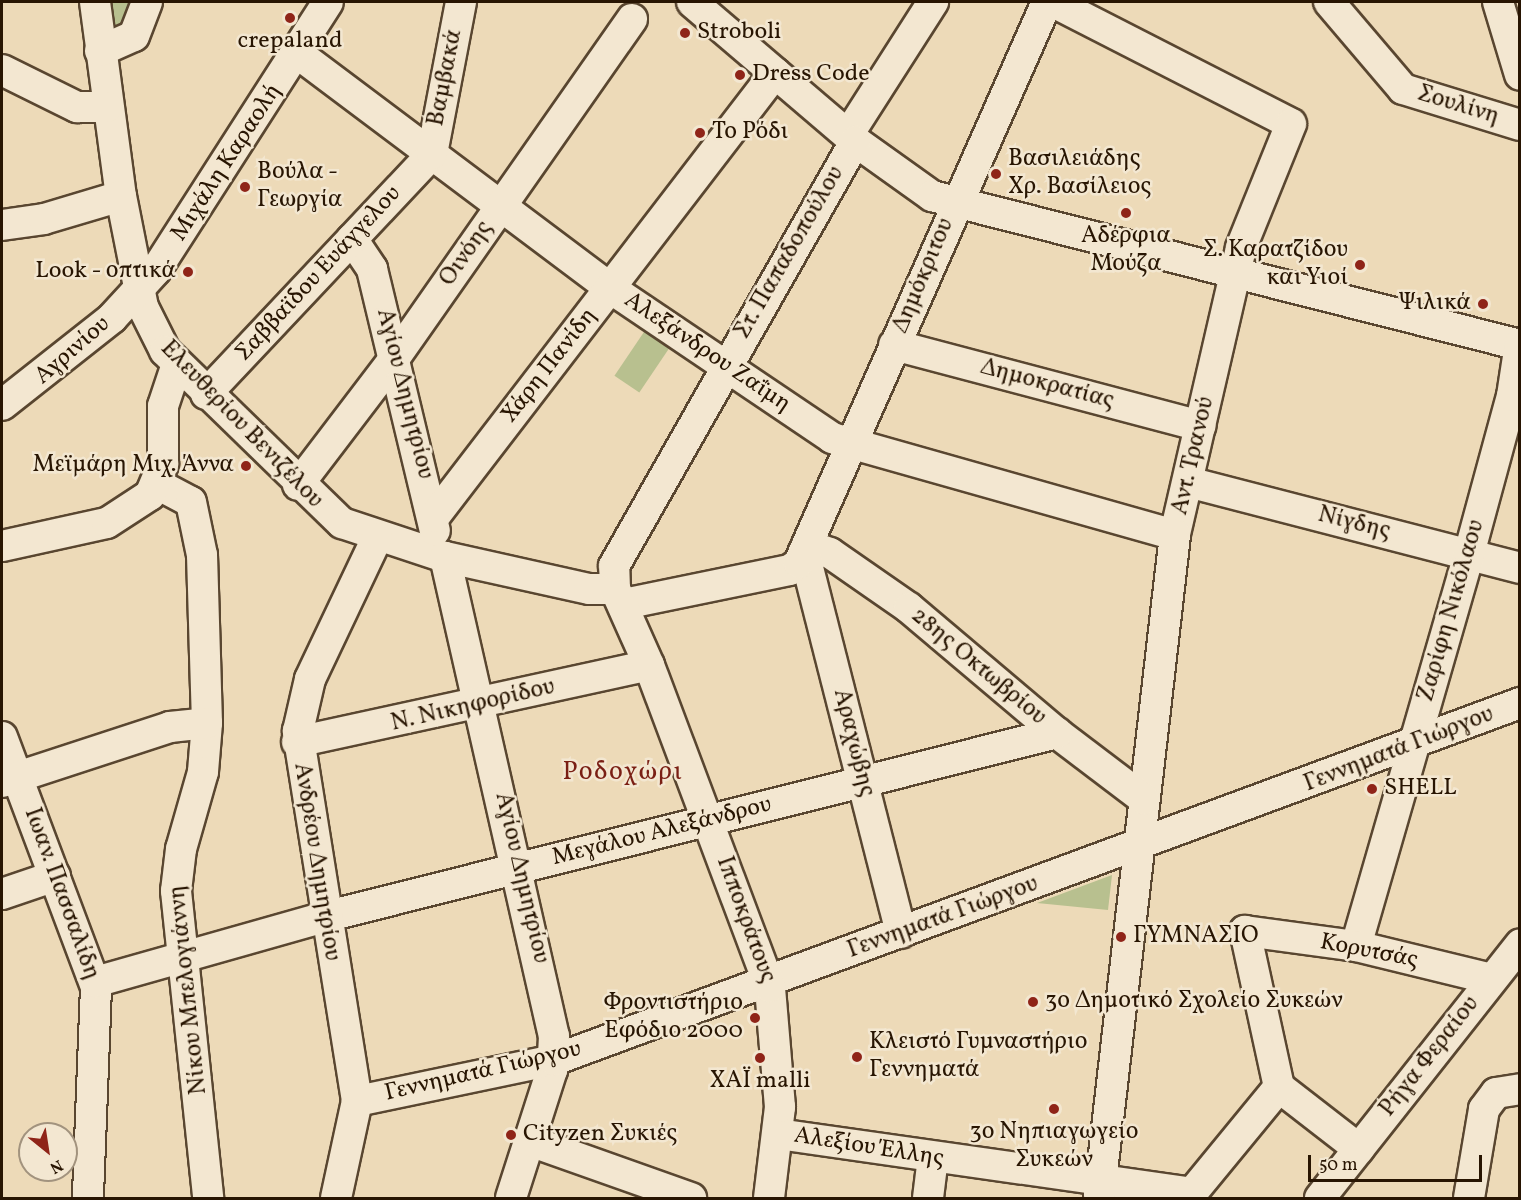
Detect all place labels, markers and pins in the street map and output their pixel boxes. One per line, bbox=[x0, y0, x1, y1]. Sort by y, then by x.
marker: crepaland bbox=[283, 11, 297, 25]
place label: Stroboli bbox=[697, 19, 781, 47]
marker: Stroboli bbox=[678, 26, 692, 40]
place label: crepaland bbox=[238, 28, 342, 56]
place label: Dress Code bbox=[752, 61, 870, 89]
marker: Dress Code bbox=[733, 68, 747, 82]
place label: Το Ρόδι bbox=[712, 119, 788, 147]
marker: Το Ρόδι bbox=[693, 126, 707, 140]
place label: Βασιλειάδης Χρ. Βασίλειος bbox=[1008, 146, 1151, 202]
place label: Βούλα - Γεωργία bbox=[257, 159, 342, 215]
marker: Βασιλειάδης Χρ. Βασίλειος bbox=[989, 167, 1003, 181]
marker: Βούλα - Γεωργία bbox=[238, 180, 252, 194]
marker: Αδέρφια Μούζα bbox=[1119, 206, 1133, 220]
place label: Αδέρφια Μούζα bbox=[1081, 223, 1171, 279]
place label: Σ. Καρατζίδου και Υιοί bbox=[1203, 237, 1348, 293]
place label: Look - οπτικά bbox=[34, 258, 176, 286]
marker: Σ. Καρατζίδου και Υιοί bbox=[1353, 258, 1367, 272]
marker: Look - οπτικά bbox=[181, 265, 195, 279]
place label: Ψιλικά bbox=[1398, 290, 1471, 318]
marker: Ψιλικά bbox=[1476, 297, 1490, 311]
place label: Μεϊμάρη Μιχ. Άννα bbox=[32, 452, 234, 480]
marker: Μεϊμάρη Μιχ. Άννα bbox=[239, 459, 253, 473]
place label: SHELL bbox=[1384, 775, 1457, 803]
marker: SHELL bbox=[1365, 782, 1379, 796]
place label: ΓΥΜΝΑΣΙΟ bbox=[1133, 923, 1259, 951]
marker: ΓΥΜΝΑΣΙΟ bbox=[1114, 930, 1128, 944]
place label: 3ο Δημοτικό Σχολείο Συκεών bbox=[1045, 988, 1343, 1016]
place label: Φροντιστήριο Εφόδιο 2000 bbox=[603, 990, 743, 1046]
marker: 3ο Δημοτικό Σχολείο Συκεών bbox=[1026, 995, 1040, 1009]
marker: Φροντιστήριο Εφόδιο 2000 bbox=[748, 1011, 762, 1025]
place label: Κλειστό Γυμναστήριο Γεννηματά bbox=[869, 1029, 1088, 1085]
marker: Κλειστό Γυμναστήριο Γεννηματά bbox=[850, 1050, 864, 1064]
marker: ΧΑΪ malli bbox=[753, 1051, 767, 1065]
place label: ΧΑΪ malli bbox=[710, 1068, 810, 1096]
marker: 3ο Νηπιαγωγείο Συκεών bbox=[1047, 1102, 1061, 1116]
place label: 3ο Νηπιαγωγείο Συκεών bbox=[969, 1119, 1139, 1175]
place label: Cityzen Συκιές bbox=[523, 1121, 677, 1149]
marker: Cityzen Συκιές bbox=[504, 1128, 518, 1142]

